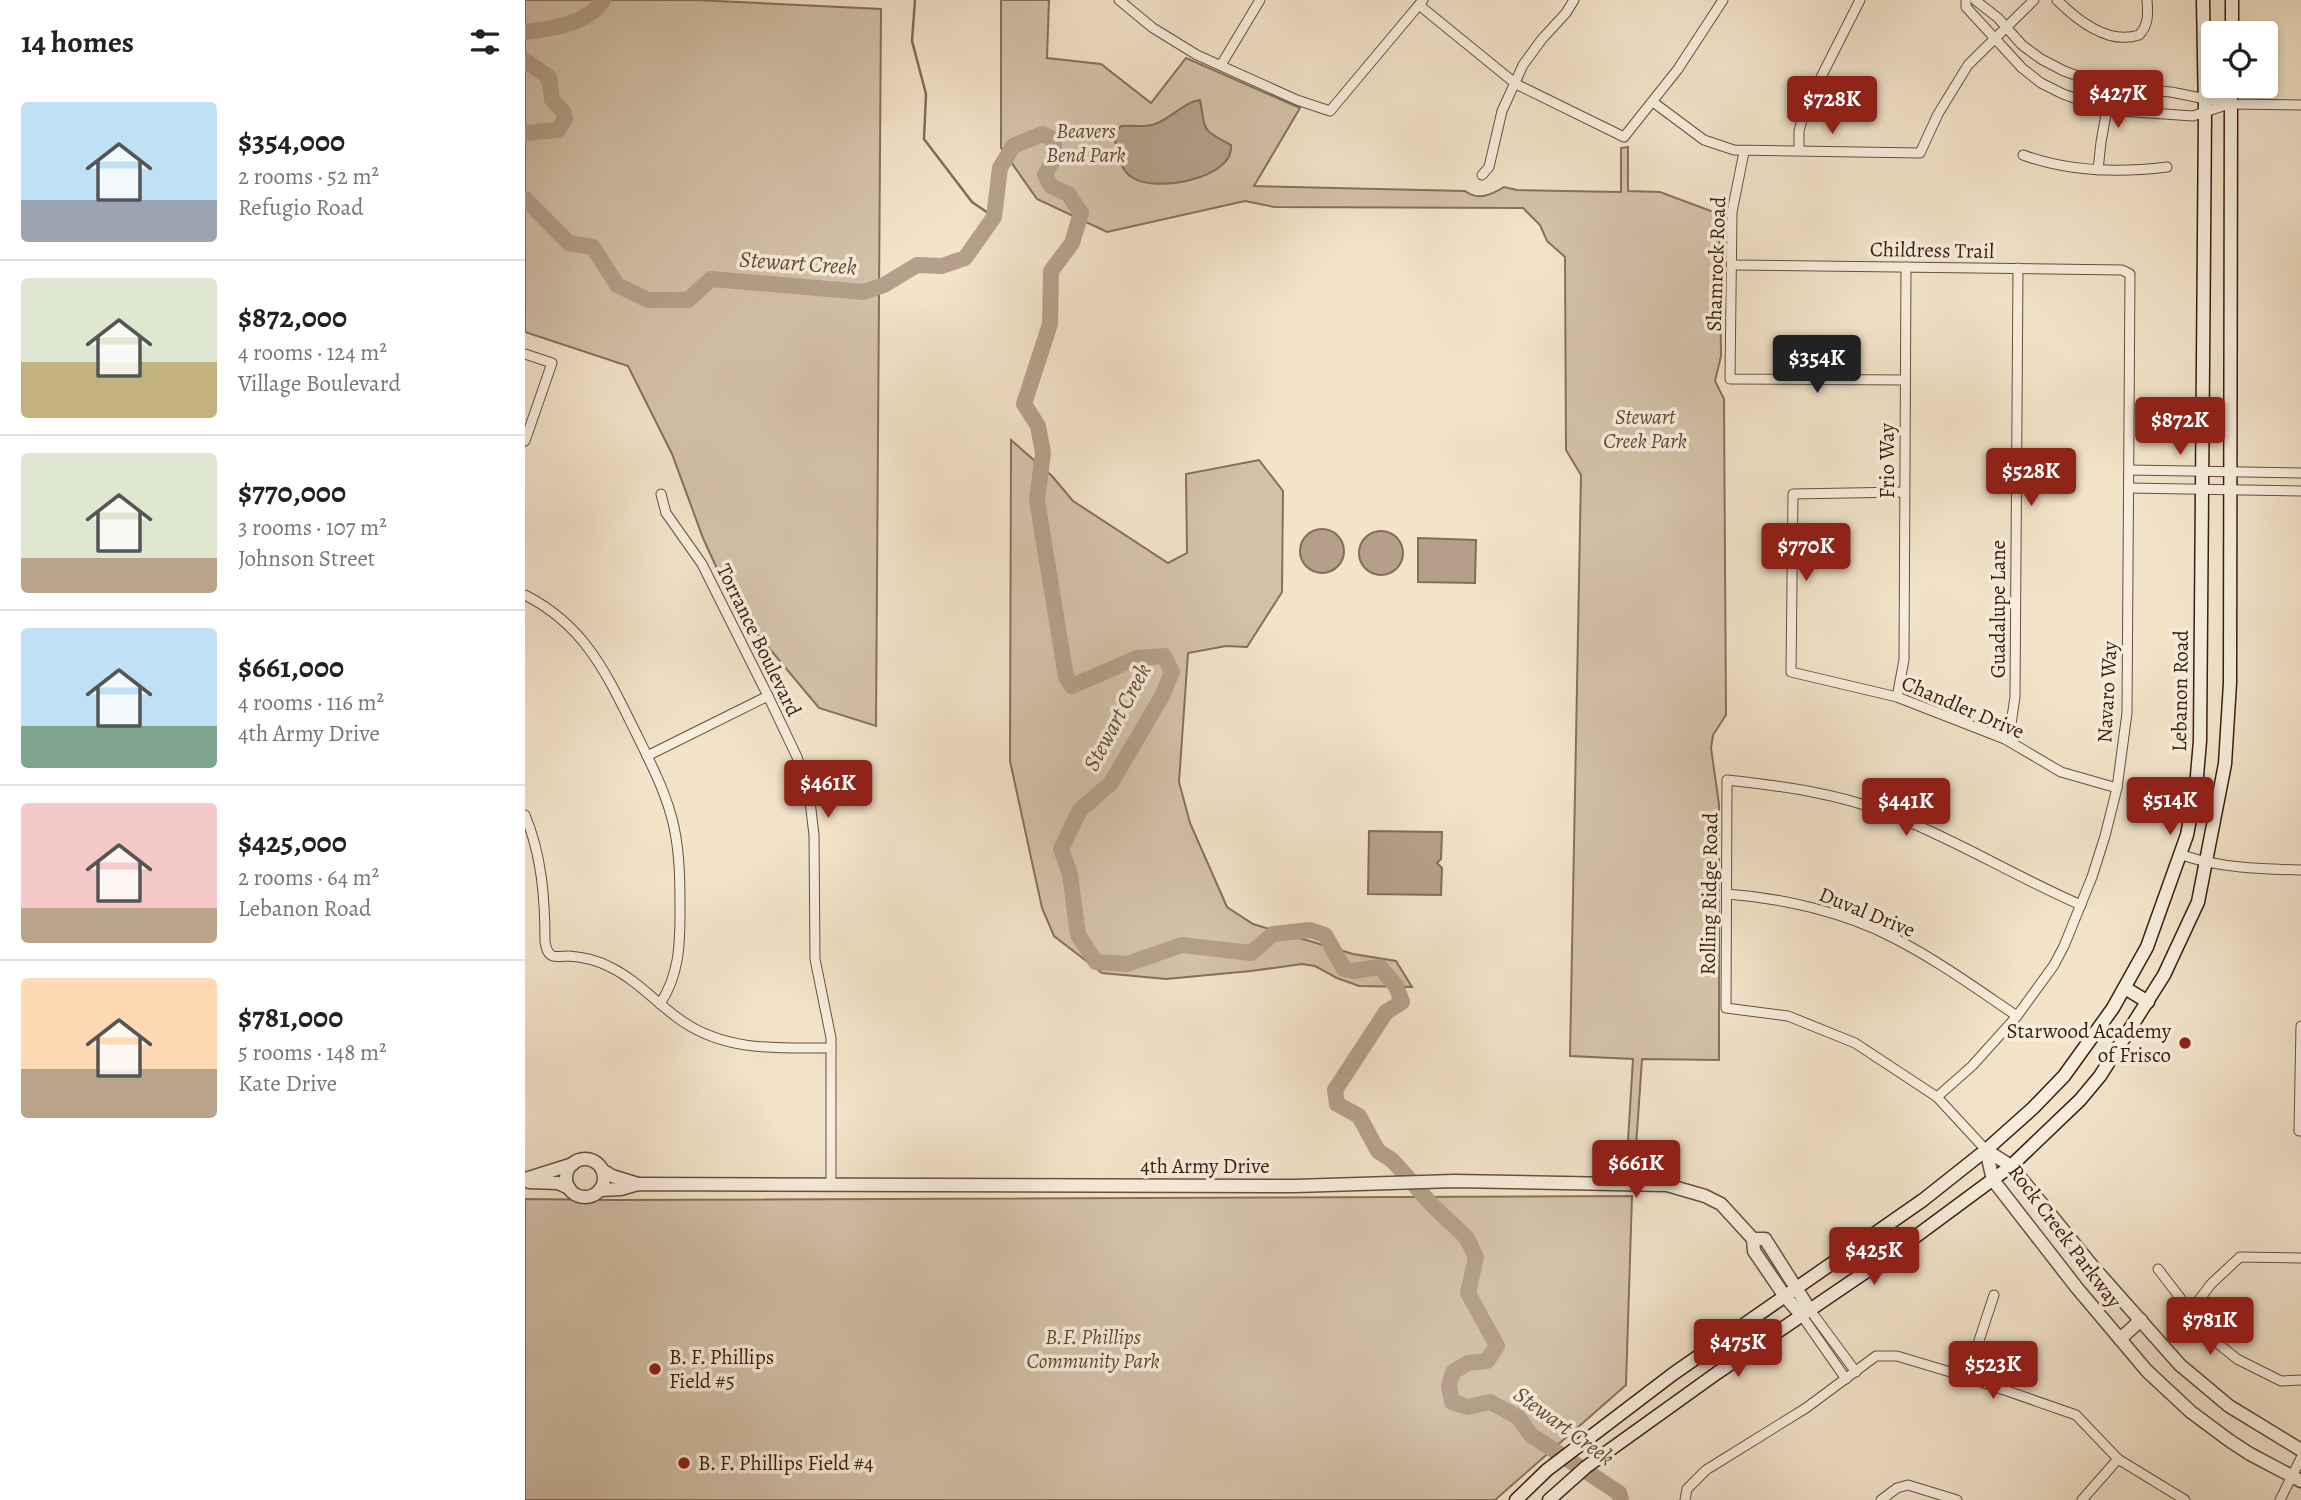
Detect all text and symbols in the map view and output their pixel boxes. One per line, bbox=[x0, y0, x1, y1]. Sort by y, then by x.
map controls bbox=[2201, 21, 2278, 98]
button: locate bbox=[2201, 21, 2278, 98]
text: 14 homes bbox=[21, 22, 134, 62]
icon: filters bbox=[466, 23, 504, 61]
pin: $427K bbox=[2069, 71, 2167, 130]
pin: $728K bbox=[1783, 76, 1881, 136]
text: $427K bbox=[2089, 77, 2147, 108]
text: $728K bbox=[1803, 83, 1861, 114]
park label: Beavers Bend Park bbox=[1046, 117, 1126, 169]
text: $354,000 bbox=[238, 121, 345, 161]
icon: home bbox=[77, 130, 161, 214]
text: 2 rooms · 52 m² bbox=[238, 161, 379, 192]
text: Refugio Road bbox=[238, 192, 364, 223]
street label: Shamrock Road bbox=[1700, 195, 1732, 332]
street label: Childress Trail bbox=[1870, 235, 1994, 265]
water label: Stewart Creek bbox=[738, 243, 858, 283]
text: $872,000 bbox=[238, 297, 347, 337]
icon: home bbox=[77, 306, 161, 390]
pin: $354K bbox=[1768, 336, 1866, 395]
text: 4 rooms · 124 m² bbox=[238, 337, 387, 368]
text: $354K bbox=[1789, 342, 1845, 373]
text: Village Boulevard bbox=[238, 368, 401, 399]
pin: $872K bbox=[2131, 398, 2229, 457]
park label: Stewart Creek Park bbox=[1603, 403, 1687, 455]
text: $872K bbox=[2151, 404, 2209, 435]
street label: Frio Way bbox=[1873, 423, 1901, 499]
pin: $528K bbox=[1982, 448, 2080, 508]
text: $528K bbox=[2002, 455, 2060, 486]
text: $770,000 bbox=[238, 472, 346, 512]
icon: home bbox=[77, 481, 161, 565]
text: 3 rooms · 107 m² bbox=[238, 512, 387, 543]
pin: $770K bbox=[1757, 524, 1855, 583]
text: $770K bbox=[1777, 530, 1835, 561]
street label: Guadalupe Lane bbox=[1984, 540, 2012, 678]
text: Johnson Street bbox=[238, 543, 375, 574]
street label: Torrance Boulevard bbox=[710, 559, 808, 722]
street label: Lebanon Road bbox=[2165, 629, 2195, 752]
street label: Navaro Way bbox=[2090, 640, 2124, 744]
text: $661,000 bbox=[238, 647, 344, 687]
icon: home bbox=[77, 656, 161, 740]
water label: Stewart Creek bbox=[1076, 658, 1158, 776]
street label: Chandler Drive bbox=[1897, 669, 2029, 745]
text: 4 rooms · 116 m² bbox=[238, 687, 384, 718]
text: 4th Army Drive bbox=[238, 718, 380, 749]
pin: $461K bbox=[779, 760, 877, 820]
text: $461K bbox=[800, 767, 856, 798]
pin: $441K bbox=[1857, 778, 1955, 838]
pin: $514K bbox=[2121, 778, 2219, 837]
text: $514K bbox=[2143, 784, 2197, 815]
text: $441K bbox=[1878, 785, 1934, 816]
street label: Rolling Ridge Road bbox=[1694, 812, 1724, 976]
text: $425,000 bbox=[238, 822, 347, 862]
icon: home bbox=[77, 831, 161, 915]
text: 2 rooms · 64 m² bbox=[238, 862, 379, 893]
street label: Duval Drive bbox=[1815, 880, 1919, 944]
text: Lebanon Road bbox=[238, 893, 371, 924]
text: $781,000 bbox=[238, 997, 343, 1037]
icon: home bbox=[77, 1006, 161, 1090]
place label: Starwood Academy of Frisco bbox=[2006, 1017, 2172, 1069]
marker: Starwood Academy of Frisco bbox=[2177, 1035, 2193, 1051]
text: 5 rooms · 148 m² bbox=[238, 1037, 387, 1068]
text: Kate Drive bbox=[238, 1068, 337, 1099]
pin: $661K bbox=[1587, 1140, 1685, 1200]
text: $661K bbox=[1608, 1147, 1664, 1178]
street label: 4th Army Drive bbox=[1140, 1152, 1270, 1180]
street label: Rock Creek Parkway bbox=[2002, 1159, 2129, 1314]
pin: $425K bbox=[1825, 1228, 1923, 1287]
text: $425K bbox=[1845, 1234, 1903, 1265]
pin: $781K bbox=[2161, 1298, 2259, 1357]
text: $781K bbox=[2183, 1304, 2237, 1335]
pin: $475K bbox=[1689, 1320, 1787, 1379]
park label: B.F. Phillips Community Park bbox=[1026, 1323, 1160, 1375]
text: $475K bbox=[1710, 1326, 1766, 1357]
pin: $523K bbox=[1944, 1342, 2042, 1401]
place label: B. F. Phillips Field #5 bbox=[669, 1343, 774, 1395]
text: $523K bbox=[1965, 1348, 2021, 1379]
marker: B. F. Phillips Field #5 bbox=[647, 1361, 663, 1377]
water label: Stewart Creek bbox=[1507, 1379, 1621, 1473]
place label: B. F. Phillips Field #4 bbox=[698, 1449, 874, 1477]
marker: B. F. Phillips Field #4 bbox=[676, 1455, 692, 1471]

